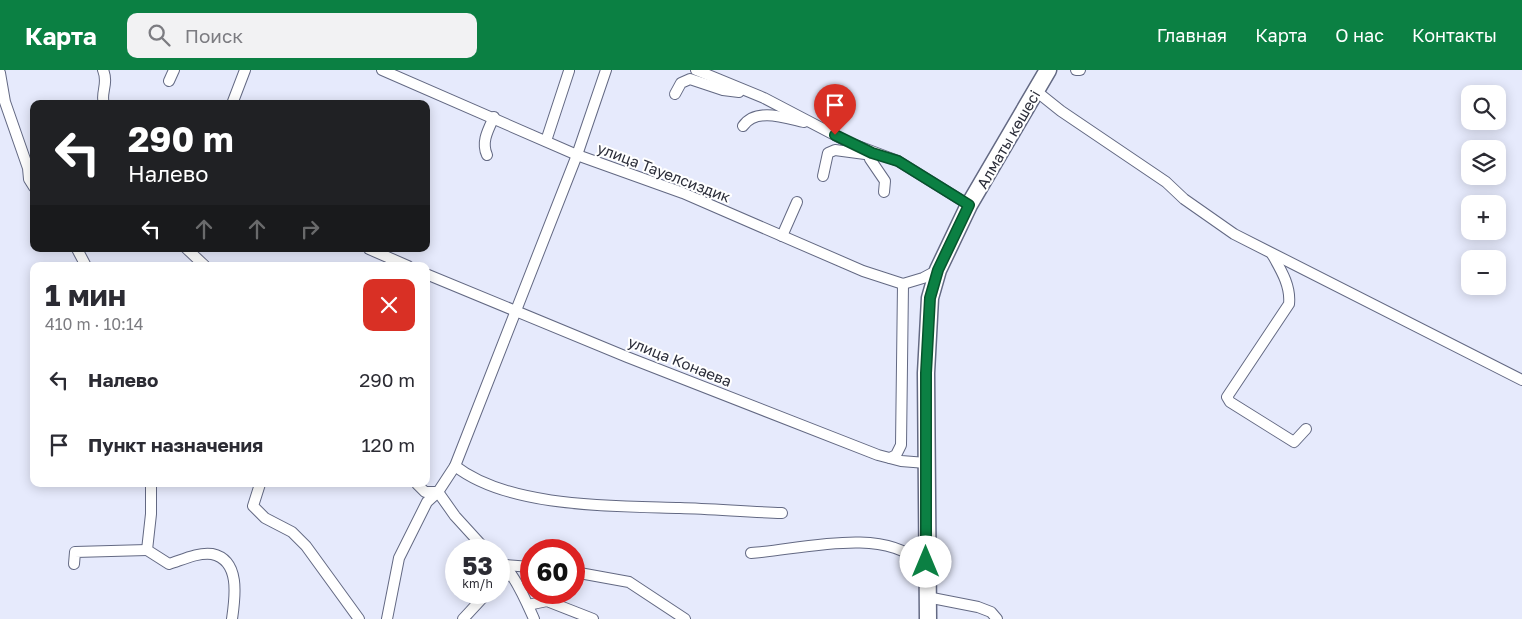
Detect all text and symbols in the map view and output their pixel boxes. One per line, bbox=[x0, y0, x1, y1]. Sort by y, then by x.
search box bbox=[127, 13, 477, 58]
text: Карта bbox=[25, 21, 97, 50]
icon: search bbox=[145, 21, 173, 49]
text: Поиск bbox=[185, 24, 243, 47]
text: Главная bbox=[1157, 24, 1227, 46]
text: Карта bbox=[1255, 24, 1307, 46]
text: О нас bbox=[1335, 24, 1384, 46]
text: Контакты bbox=[1412, 24, 1497, 46]
pin bbox=[814, 84, 856, 135]
map controls bbox=[1461, 85, 1506, 295]
button: search bbox=[1461, 85, 1506, 130]
street label: Алматы көшесі bbox=[973, 87, 1043, 191]
icon: arrive bbox=[821, 91, 849, 119]
text: 290 m bbox=[128, 118, 234, 160]
icon: left bbox=[45, 120, 110, 185]
street label: улица Тауелсиздик bbox=[595, 138, 734, 206]
button: layers bbox=[1461, 140, 1506, 185]
text: Налево bbox=[128, 160, 208, 187]
button: + bbox=[1461, 195, 1506, 240]
icon: left bbox=[137, 215, 165, 243]
icon: ahead bbox=[190, 215, 218, 243]
icon: ahead bbox=[243, 215, 271, 243]
icon: right bbox=[296, 215, 324, 243]
button: − bbox=[1461, 250, 1506, 295]
text: 1 мин bbox=[45, 277, 126, 313]
button: close bbox=[363, 279, 415, 331]
text: 410 m · 10:14 bbox=[45, 314, 143, 334]
street label: улица Конаева bbox=[626, 332, 734, 390]
icon: left bbox=[45, 366, 73, 394]
text: Налево bbox=[88, 368, 158, 391]
text: 290 m bbox=[359, 368, 415, 391]
icon: arrive bbox=[45, 431, 73, 459]
text: Пункт назначения bbox=[88, 433, 263, 456]
text: 120 m bbox=[361, 433, 415, 456]
position arrow bbox=[899, 535, 951, 587]
speed limit sign: 60 bbox=[520, 539, 585, 604]
text: 53 bbox=[462, 550, 493, 581]
text: km/h bbox=[462, 576, 493, 591]

